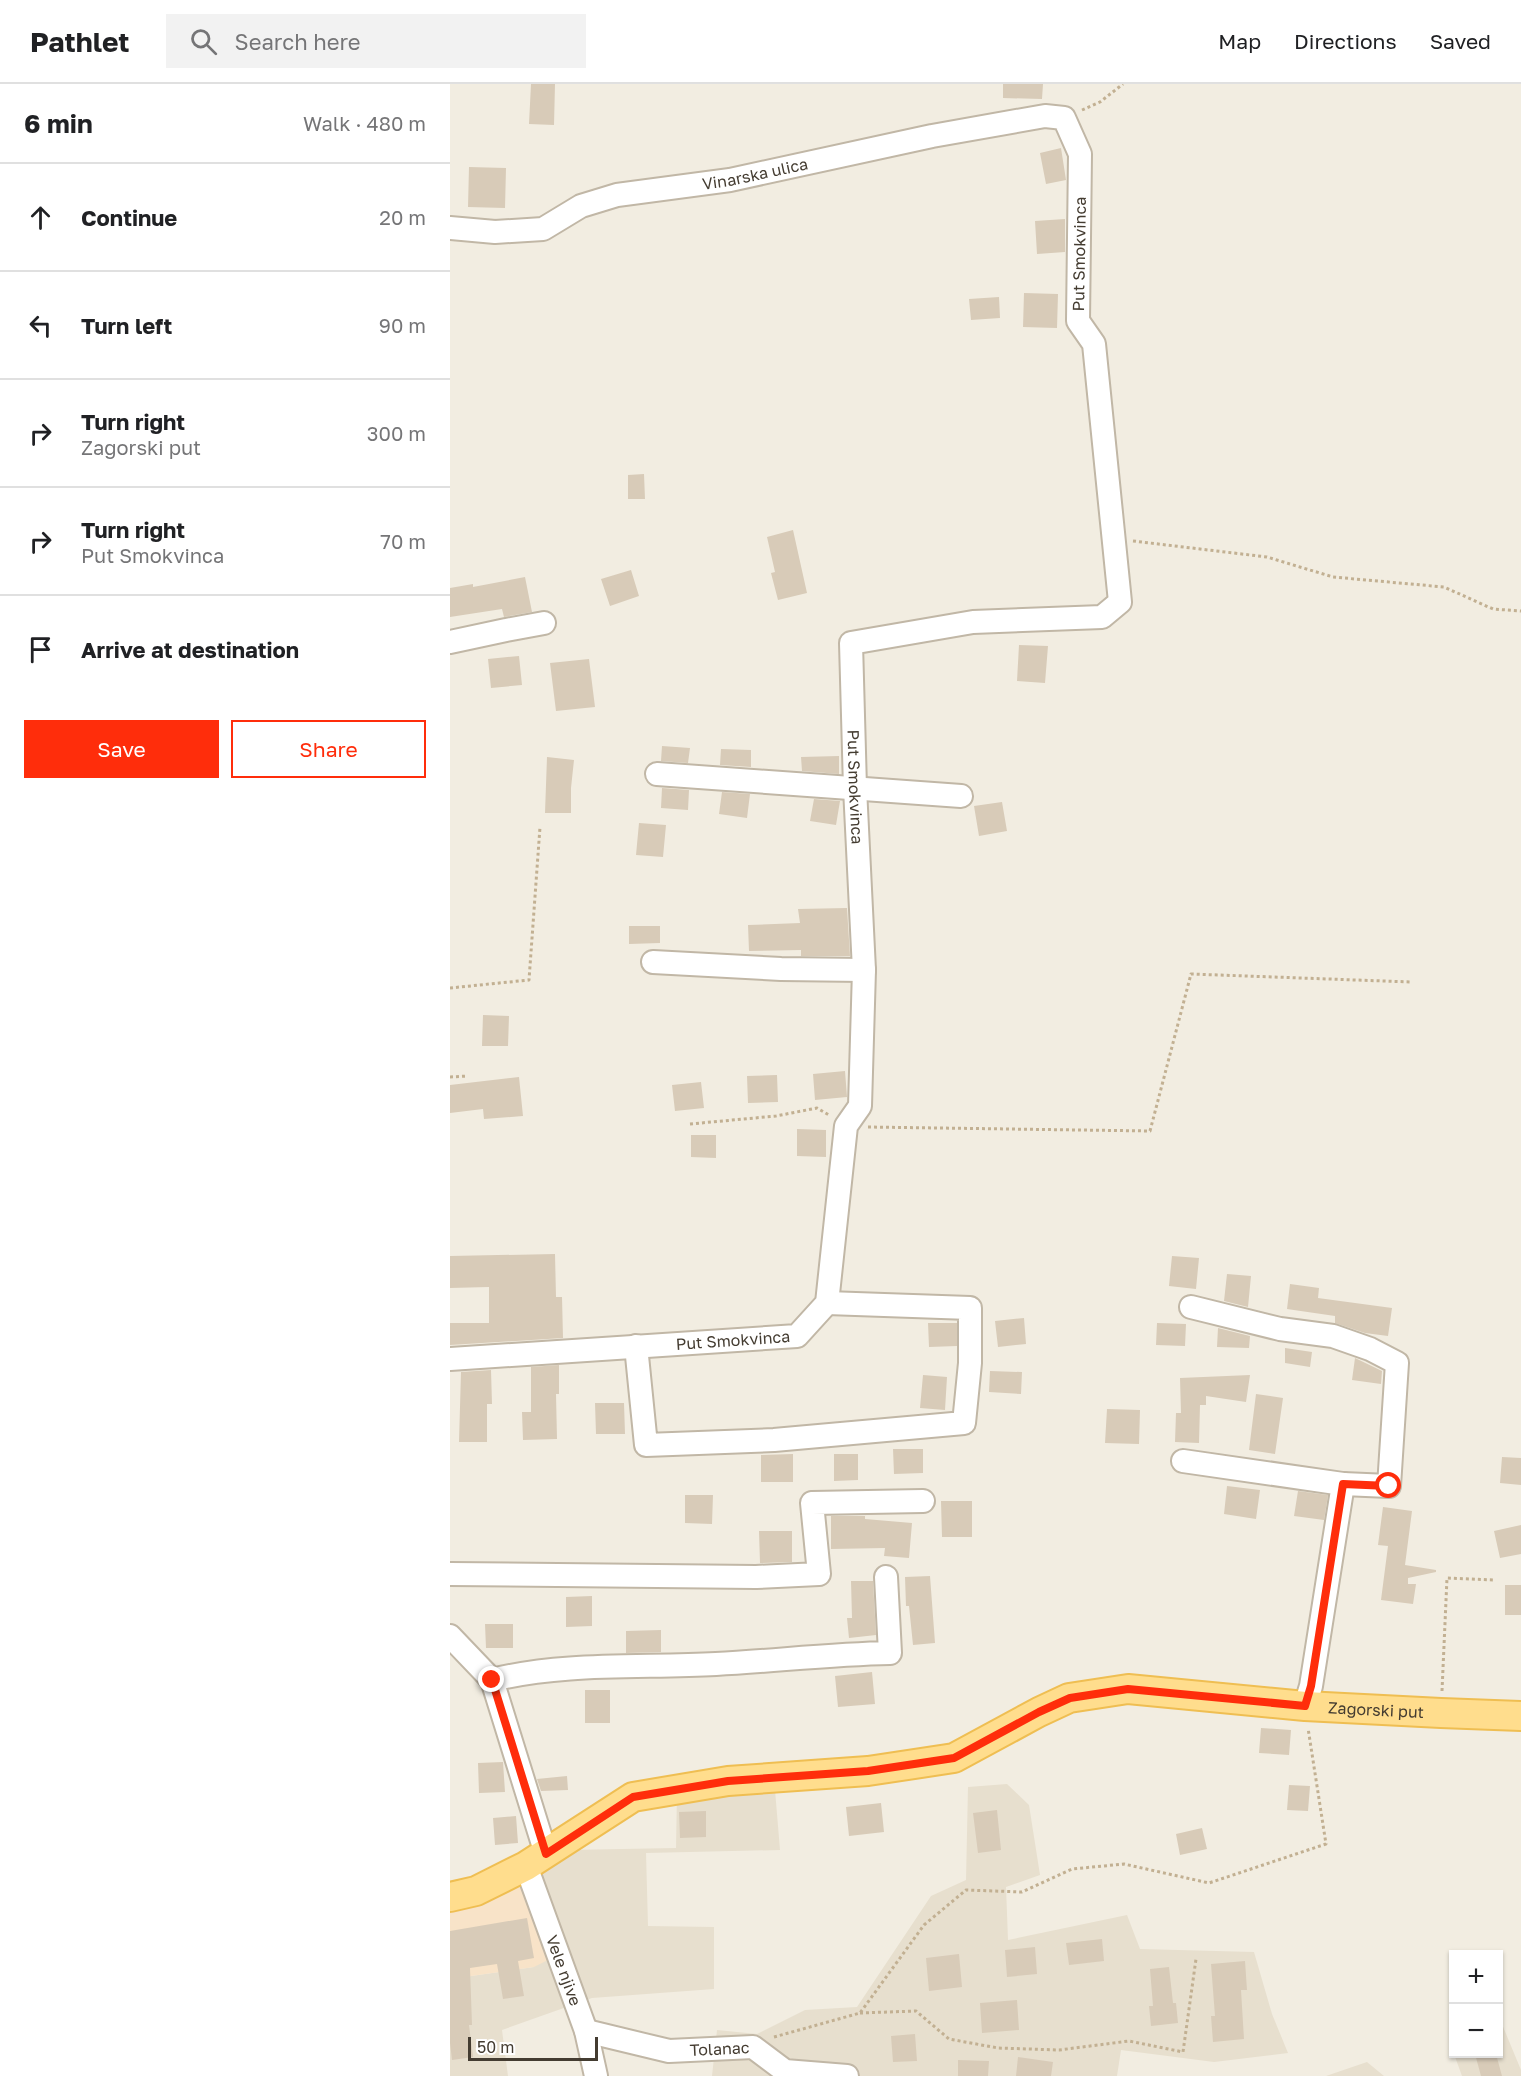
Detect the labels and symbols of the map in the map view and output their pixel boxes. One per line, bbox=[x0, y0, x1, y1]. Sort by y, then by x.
street label: Vinarska ulica bbox=[701, 153, 810, 194]
street label: Put Smokvinca bbox=[1068, 197, 1090, 311]
street label: Put Smokvinca bbox=[843, 729, 868, 845]
street label: Put Smokvinca bbox=[675, 1326, 791, 1354]
route start bbox=[1375, 1472, 1401, 1498]
route end bbox=[478, 1666, 504, 1692]
street label: Zagorski put bbox=[1328, 1697, 1425, 1722]
street label: Vele njive bbox=[542, 1932, 586, 2008]
scale bar bbox=[468, 2034, 598, 2062]
street label: Tolanac bbox=[689, 2037, 750, 2060]

